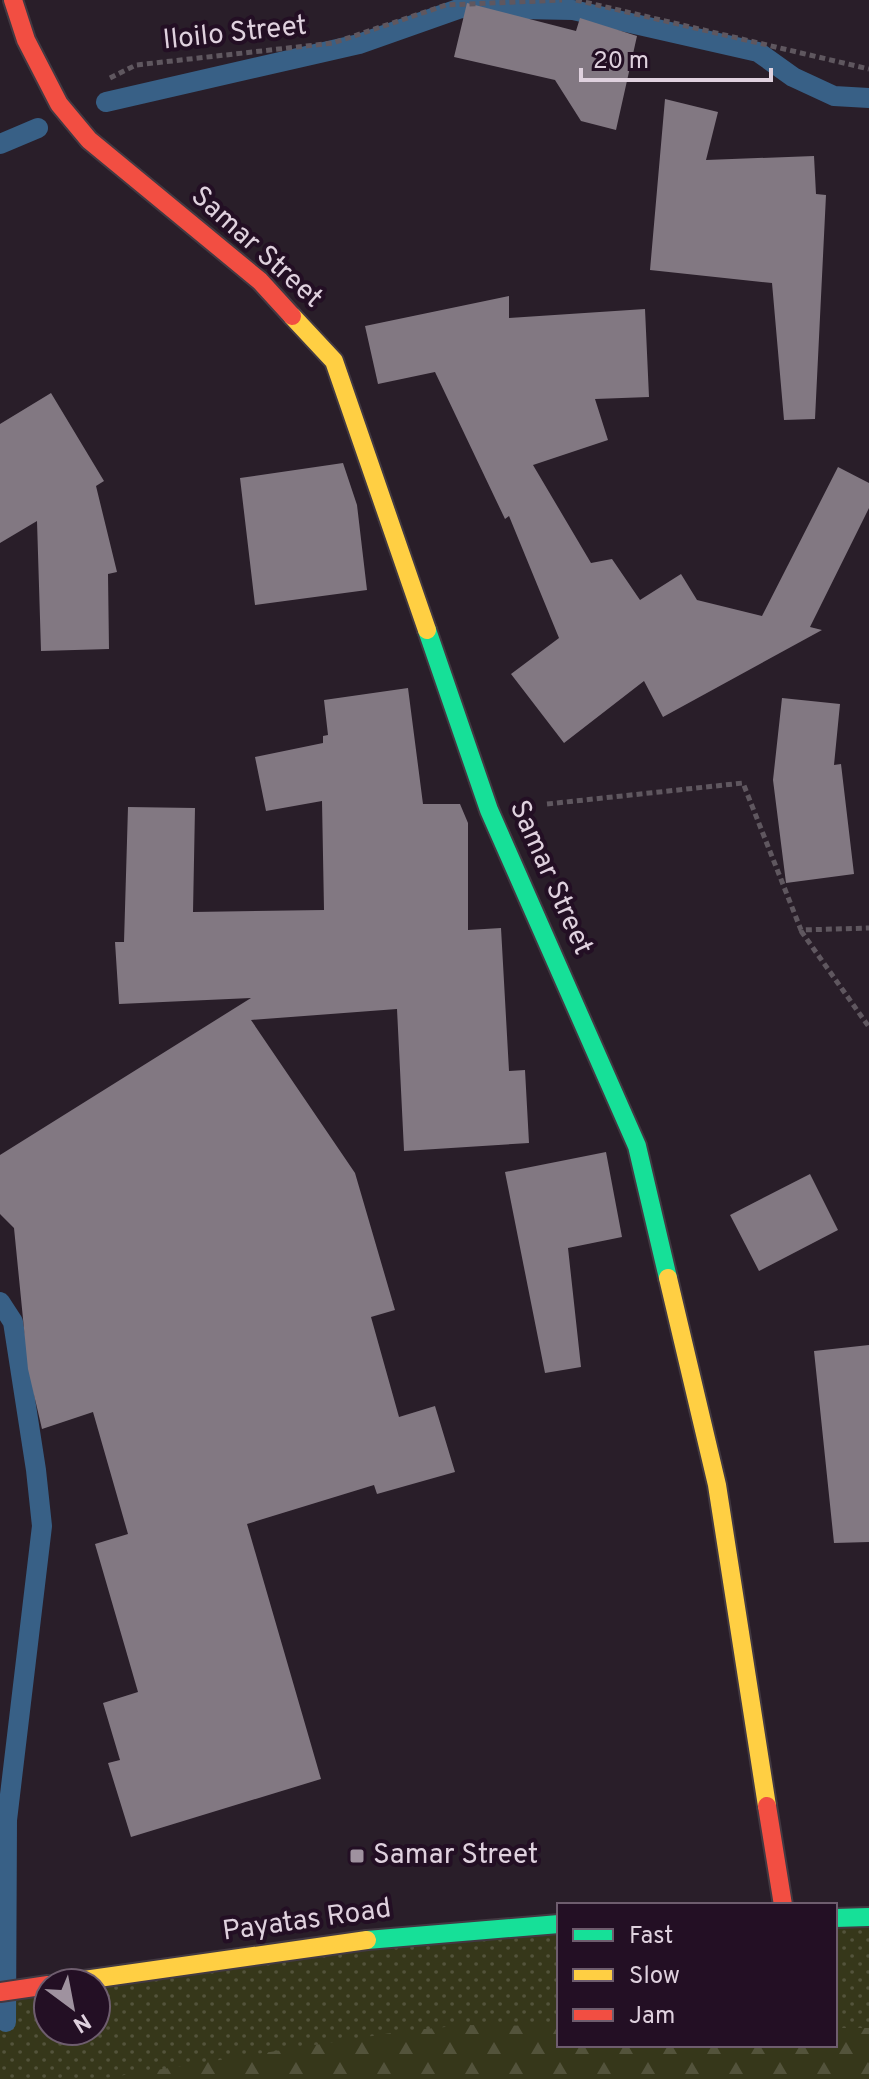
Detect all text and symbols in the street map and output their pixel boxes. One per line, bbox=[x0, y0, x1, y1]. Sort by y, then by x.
street label: Iloilo Street bbox=[161, 9, 309, 59]
scale bar bbox=[581, 32, 771, 82]
text: 20 m bbox=[593, 47, 649, 77]
street label: Samar Street bbox=[183, 179, 329, 317]
street label: Samar Street bbox=[500, 795, 600, 961]
place label: Samar Street bbox=[373, 1838, 538, 1874]
marker: Samar Street bbox=[348, 1847, 366, 1865]
street label: Payatas Road bbox=[220, 1891, 394, 1951]
legend bbox=[557, 1903, 837, 2047]
text: Fast bbox=[629, 1922, 673, 1952]
text: Slow bbox=[629, 1962, 680, 1992]
north arrow bbox=[32, 1967, 112, 2047]
text: Jam bbox=[629, 2002, 675, 2032]
text: N bbox=[67, 2006, 95, 2037]

